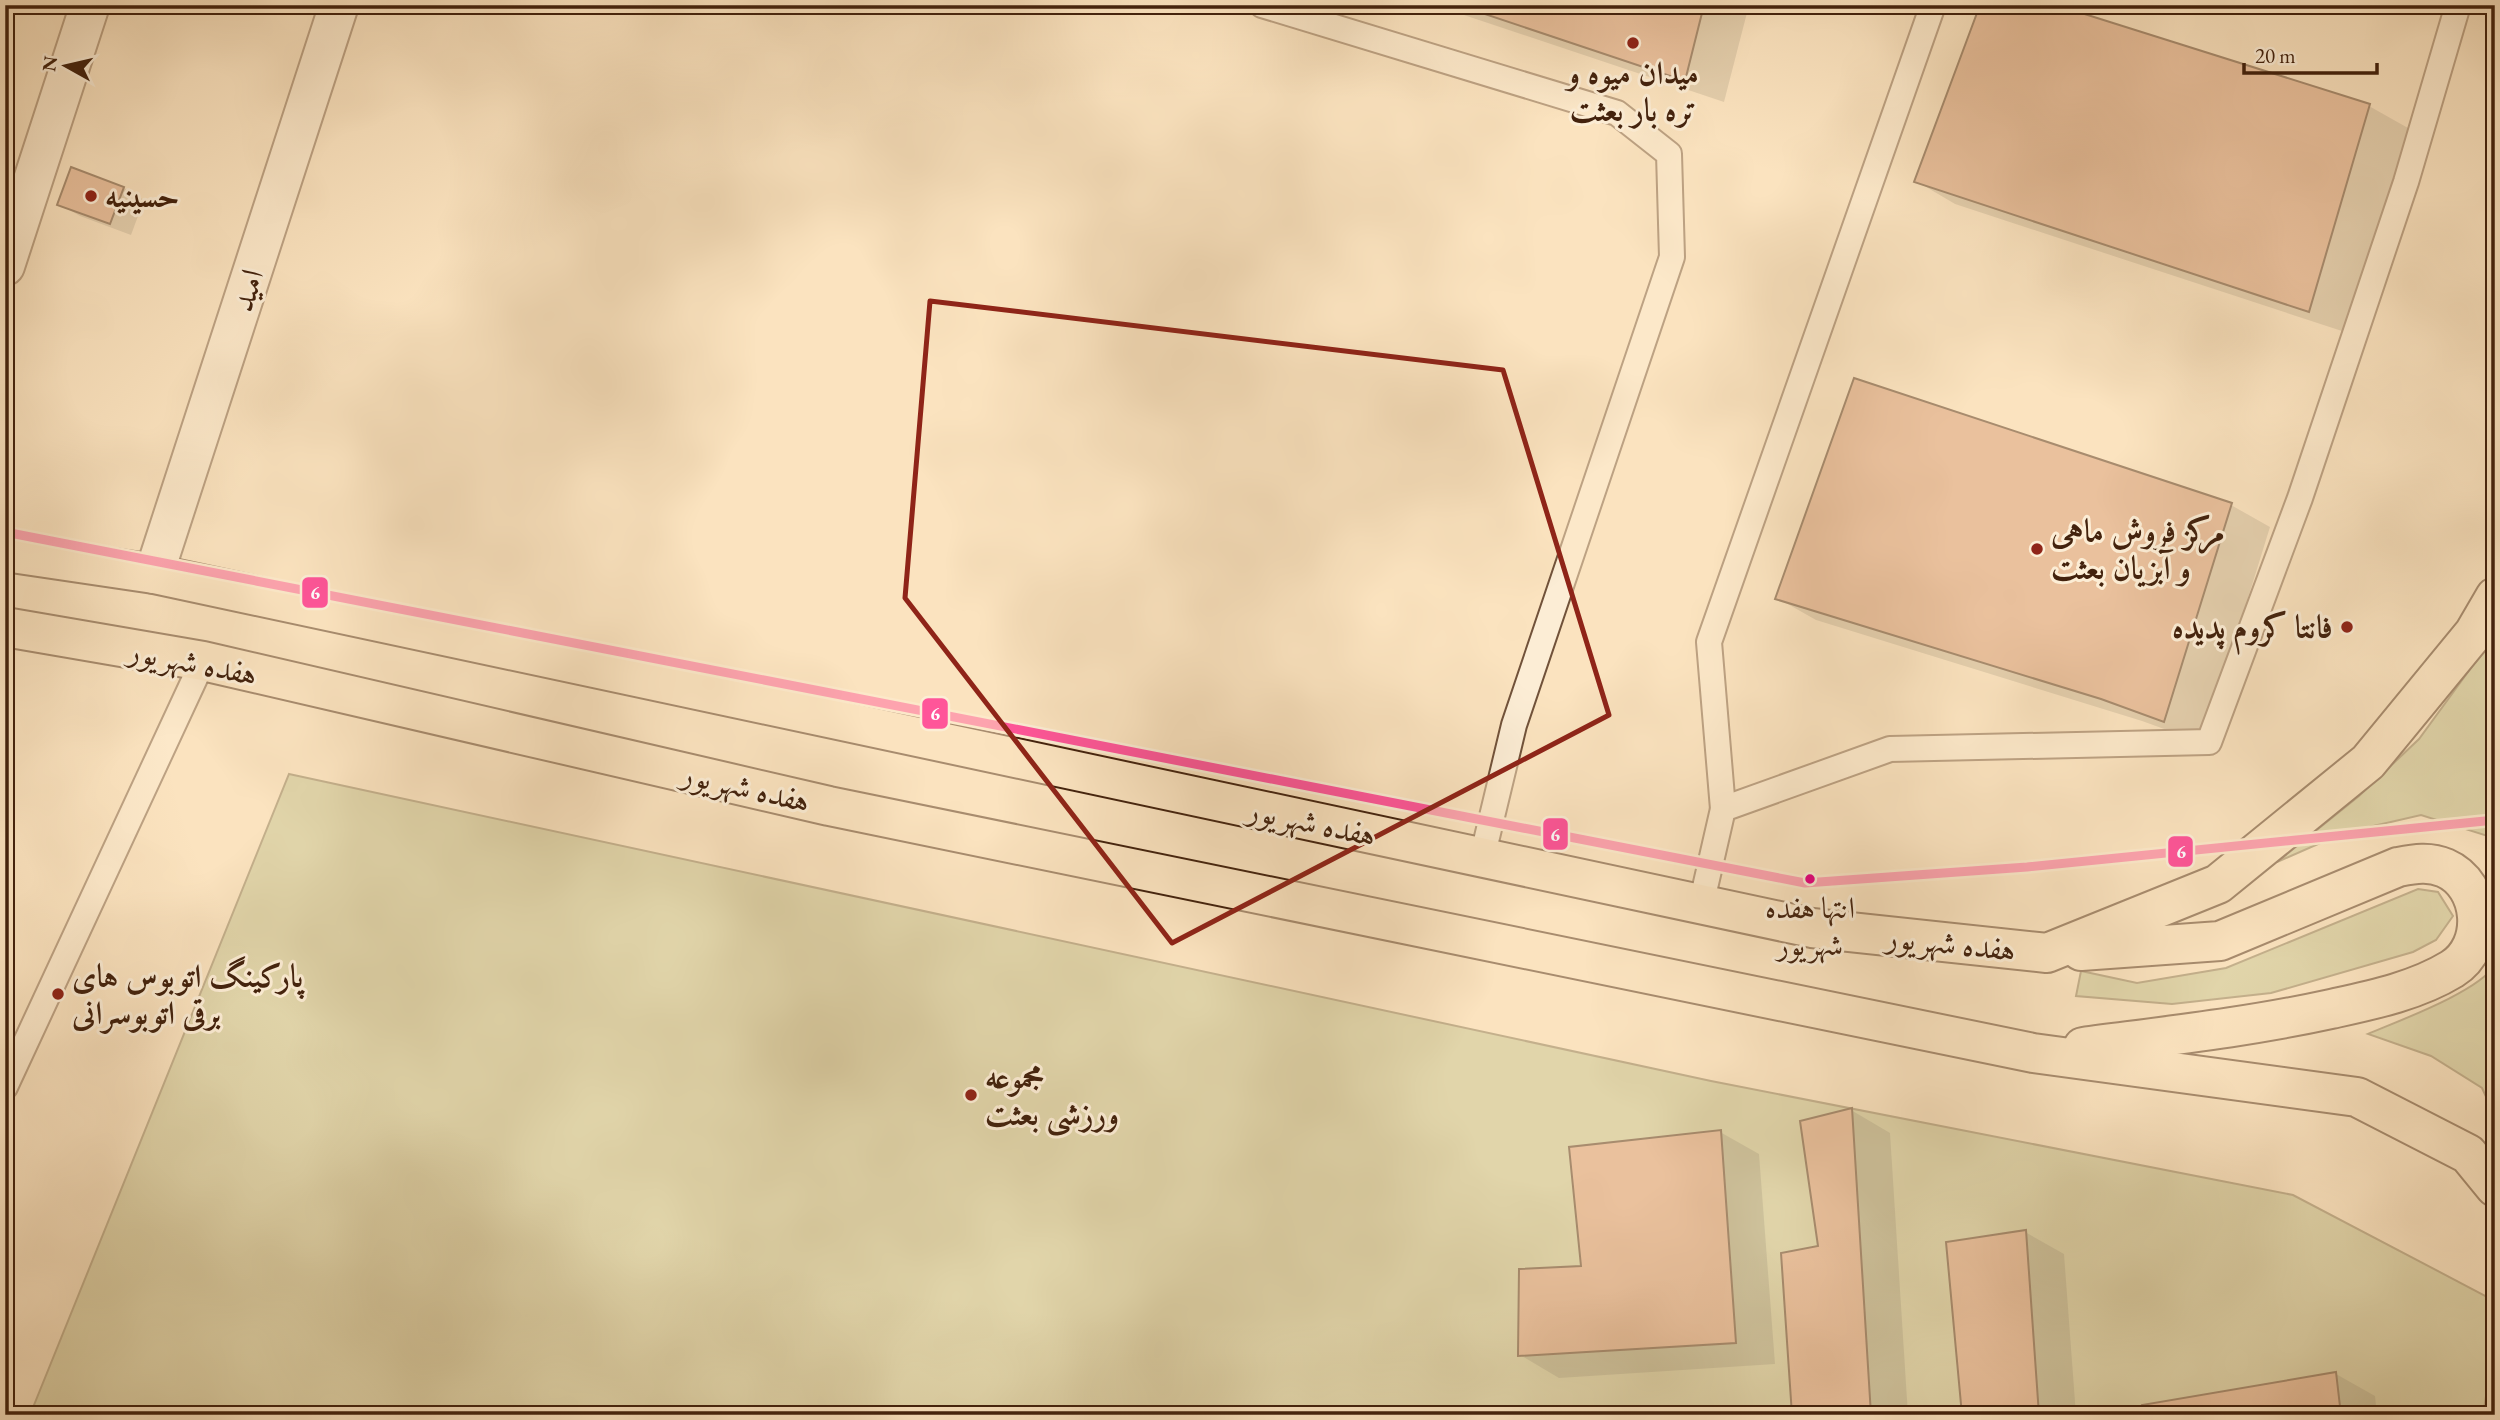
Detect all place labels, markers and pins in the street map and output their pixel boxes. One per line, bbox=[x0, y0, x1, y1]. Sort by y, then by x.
marker: میدان میوه و تره بار بعثت bbox=[1625, 35, 1641, 51]
place label: میدان میوه و تره بار بعثت bbox=[1564, 52, 1699, 131]
place label: حسینیه bbox=[105, 175, 180, 217]
marker: حسینیه bbox=[83, 188, 99, 204]
place label: مرکز فروش ماهی و آبزیان بعثت bbox=[2050, 510, 2224, 589]
marker: مرکز فروش ماهی و آبزیان بعثت bbox=[2029, 541, 2045, 557]
place label: فانتا کروم پدیده bbox=[2172, 606, 2333, 655]
marker: فانتا کروم پدیده bbox=[2339, 619, 2355, 635]
marker: انتها هفده شهریور bbox=[1803, 872, 1817, 886]
place label: انتها هفده شهریور bbox=[1765, 888, 1855, 964]
place label: پارکینگ اتوبوس های برقی اتوبوسرانی bbox=[71, 955, 305, 1034]
marker: پارکینگ اتوبوس های برقی اتوبوسرانی bbox=[50, 986, 66, 1002]
place label: مجموعه ورزشی بعثت bbox=[985, 1056, 1119, 1137]
marker: مجموعه ورزشی بعثت bbox=[963, 1087, 979, 1103]

